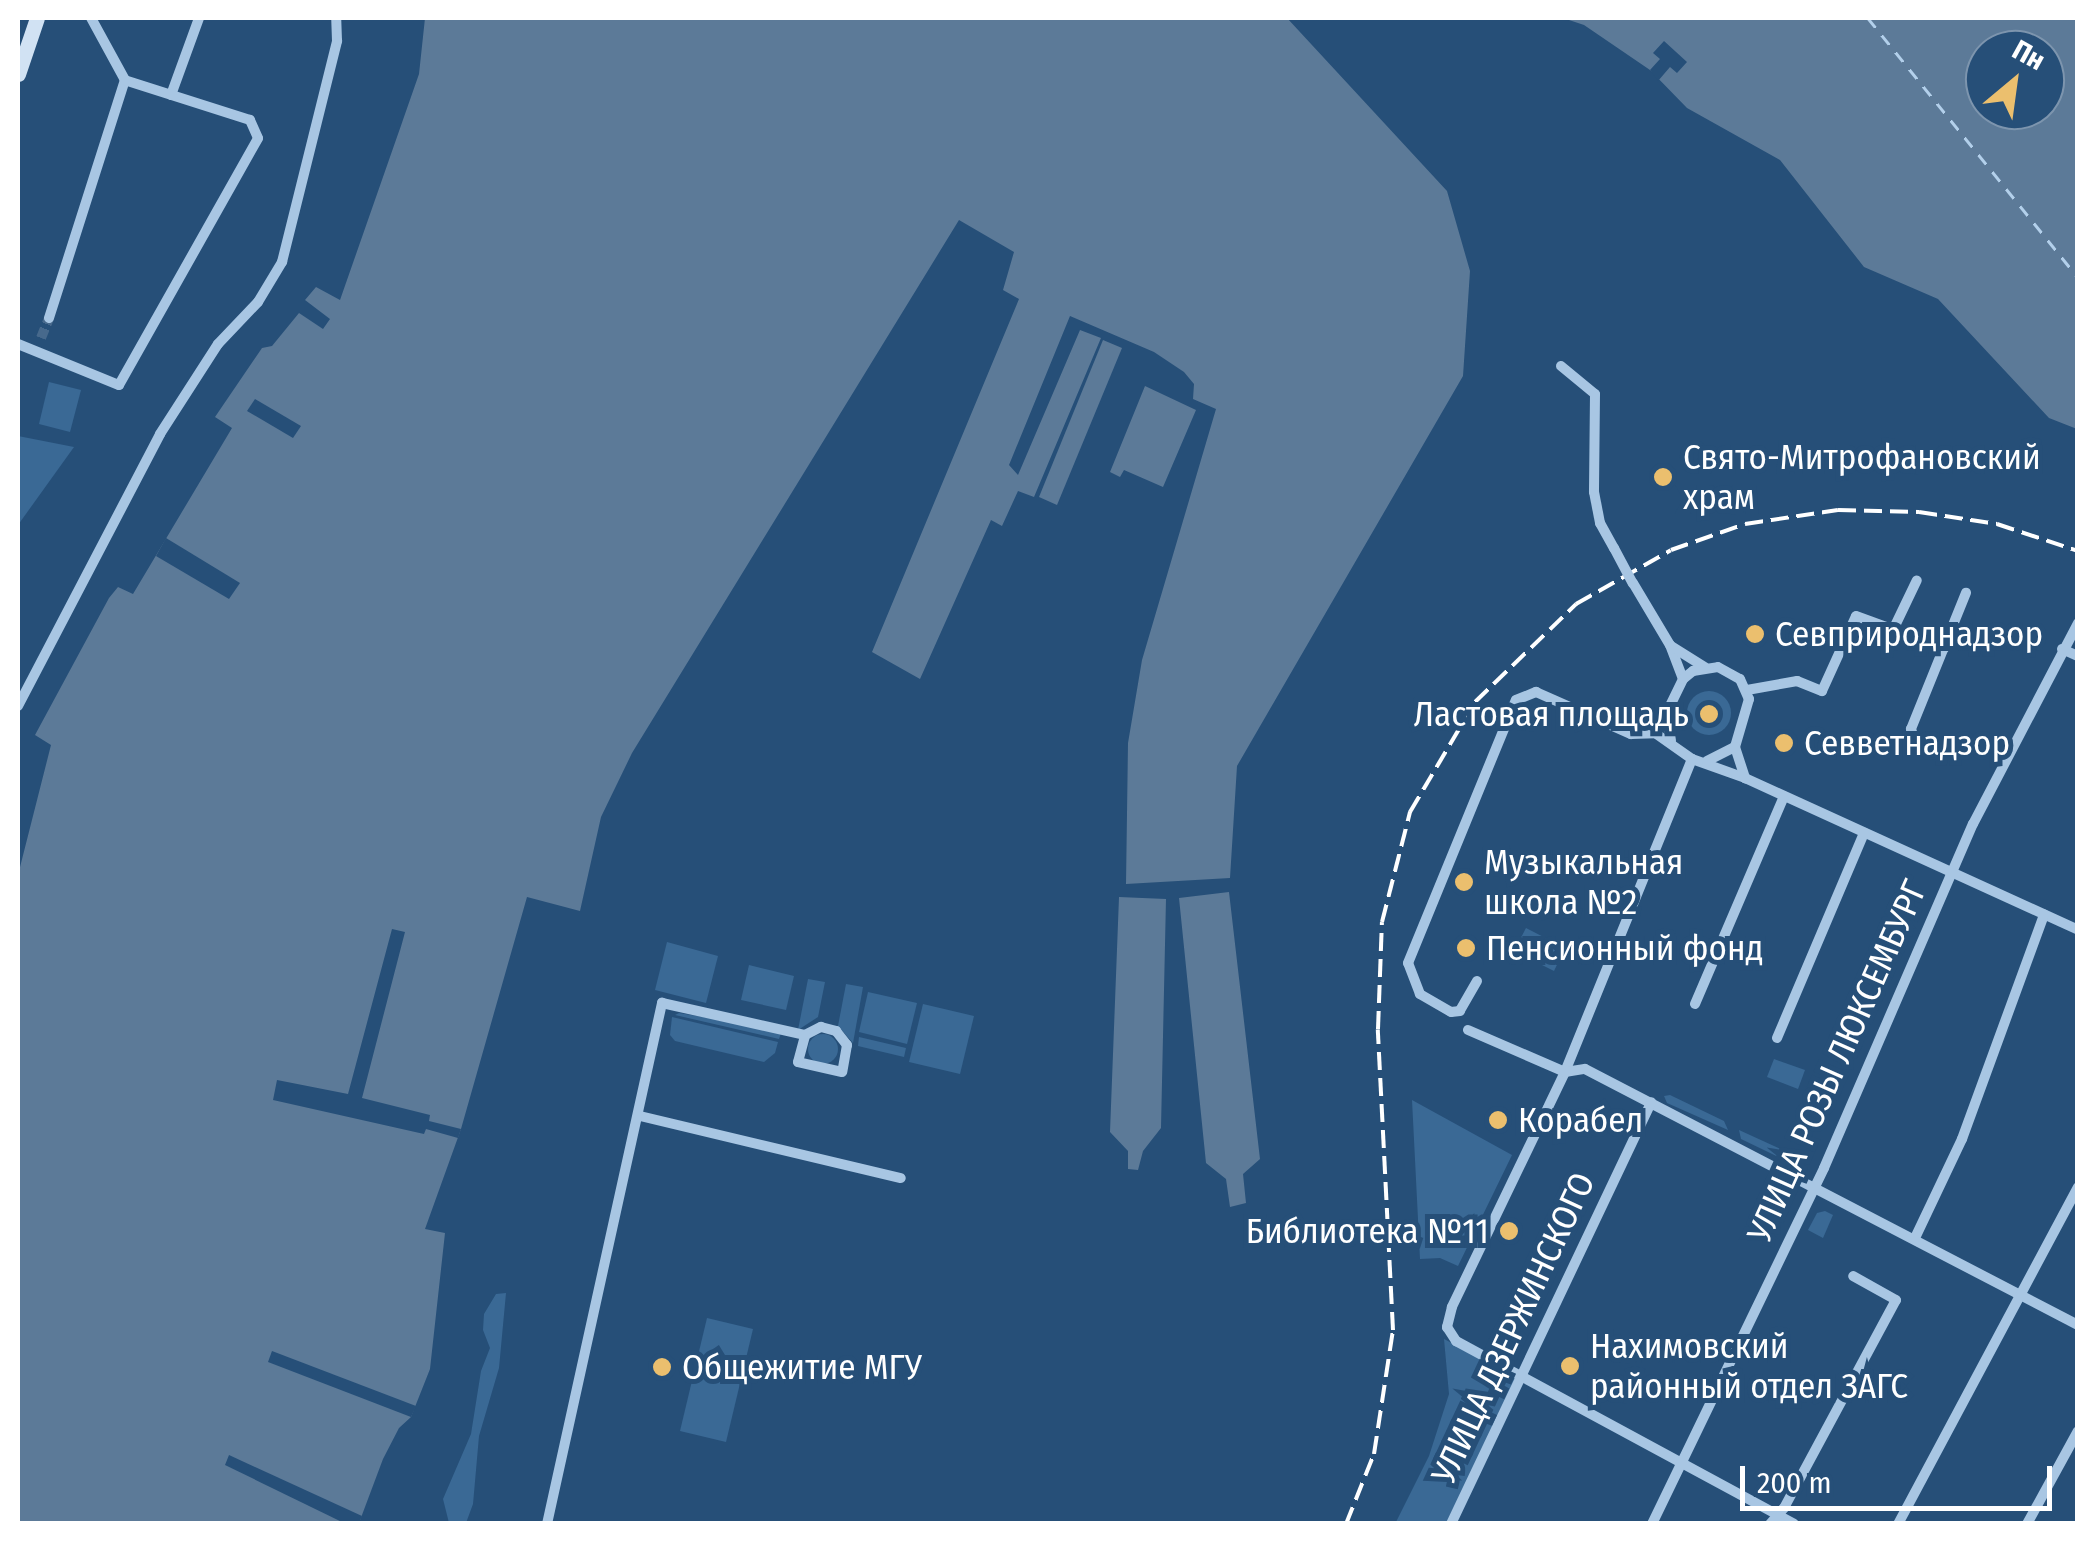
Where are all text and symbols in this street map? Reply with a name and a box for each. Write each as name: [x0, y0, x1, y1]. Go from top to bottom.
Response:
north arrow: [1965, 30, 2065, 130]
text: Пн: [2007, 33, 2051, 77]
place label: Свято-Митрофановский храм: [1683, 436, 2041, 518]
marker: Свято-Митрофановский храм: [1652, 466, 1674, 488]
place label: Севприроднадзор: [1775, 613, 2043, 655]
marker: Севприроднадзор: [1744, 623, 1766, 645]
place label: Ластовая площадь: [1413, 693, 1689, 735]
marker: Ластовая площадь: [1698, 703, 1720, 725]
place label: Севветнадзор: [1804, 722, 2010, 764]
marker: Севветнадзор: [1773, 732, 1795, 754]
place label: Музыкальная школа №2: [1484, 841, 1683, 923]
marker: Музыкальная школа №2: [1453, 871, 1475, 893]
street label: УЛИЦА РОЗЫ ЛЮКСЕМБУРГ: [1738, 873, 1936, 1249]
place label: Пенсионный фонд: [1486, 927, 1763, 969]
marker: Пенсионный фонд: [1455, 937, 1477, 959]
place label: Корабел: [1518, 1099, 1643, 1141]
marker: Корабел: [1487, 1109, 1509, 1131]
street label: УЛИЦА ДЗЕРЖИНСКОГО: [1423, 1166, 1603, 1490]
place label: Библиотека №11: [1246, 1210, 1489, 1252]
marker: Библиотека №11: [1498, 1220, 1520, 1242]
place label: Нахимовский районный отдел ЗАГС: [1590, 1325, 1908, 1407]
place label: Общежитие МГУ: [682, 1346, 922, 1388]
marker: Нахимовский районный отдел ЗАГС: [1559, 1355, 1581, 1377]
marker: Общежитие МГУ: [651, 1356, 673, 1378]
scale bar: [1745, 1446, 2058, 1508]
text: 200 m: [1757, 1465, 1832, 1501]

